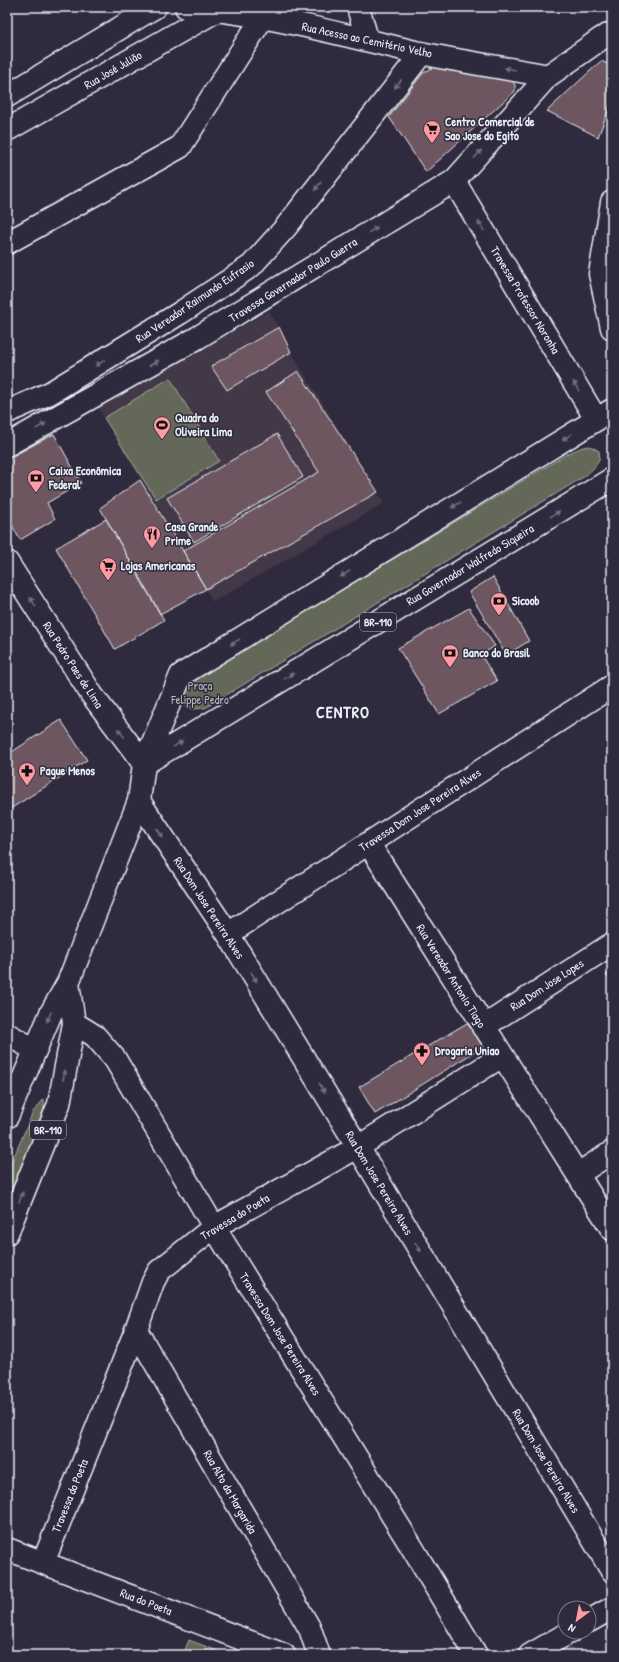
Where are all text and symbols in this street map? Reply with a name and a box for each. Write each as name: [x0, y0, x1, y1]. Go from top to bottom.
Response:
street label: Rua Acesso ao Cemitério Velho: [300, 17, 434, 62]
street label: Rua José Julião: [81, 46, 145, 93]
one-way arrow: [504, 66, 516, 72]
one-way arrow: [394, 78, 402, 89]
place label: Centro Comercial de Sao Jose do Egito: [445, 113, 535, 145]
supermarket icon: Centro Comercial de Sao Jose do Egito: [422, 119, 442, 144]
one-way arrow: [473, 149, 482, 160]
one-way arrow: [314, 181, 323, 192]
one-way arrow: [477, 220, 484, 232]
one-way arrow: [368, 226, 378, 234]
street label: Travessa Governador Paulo Guerra: [225, 233, 360, 326]
street label: Travessa Professor Noronha: [487, 243, 564, 357]
street label: Rua Vereador Raimundo Eufrasio: [132, 254, 257, 347]
one-way arrow: [94, 359, 106, 366]
one-way arrow: [148, 359, 160, 366]
one-way arrow: [572, 380, 579, 392]
place label: Quadra do Oliveira Lima: [175, 409, 232, 440]
sports icon: Quadra do Oliveira Lima: [152, 415, 172, 440]
one-way arrow: [35, 423, 47, 430]
one-way arrow: [561, 434, 573, 441]
place label: Caixa Econômica Federal: [48, 462, 121, 493]
bank icon: Caixa Econômica Federal: [26, 468, 46, 493]
one-way arrow: [450, 502, 462, 509]
one-way arrow: [549, 510, 561, 517]
place label: Casa Grande Prime: [165, 518, 219, 549]
street label: Rua Governador Walfredo Siqueira: [403, 520, 537, 609]
restaurant icon: Casa Grande Prime: [142, 524, 162, 549]
supermarket icon: Lojas Americanas: [98, 556, 118, 581]
place label: Lojas Americanas: [121, 557, 196, 574]
one-way arrow: [339, 570, 351, 577]
bank icon: Sicoob: [489, 591, 509, 616]
place label: Sicoob: [512, 592, 540, 609]
one-way arrow: [29, 596, 36, 608]
road number: BR-110: [360, 613, 396, 631]
street label: Rua Pedro Paes de Lima: [39, 618, 108, 712]
one-way arrow: [229, 638, 241, 645]
bank icon: Banco do Brasil: [440, 643, 460, 668]
place label: Banco do Brasil: [463, 644, 530, 661]
one-way arrow: [284, 672, 294, 680]
park label: Praça Felippe Pedro: [170, 677, 229, 708]
district label: CENTRO: [316, 701, 370, 723]
one-way arrow: [117, 728, 125, 738]
one-way arrow: [172, 740, 184, 747]
pharmacy icon: Pague Menos: [17, 761, 37, 786]
place label: Pague Menos: [40, 762, 95, 780]
street label: Travessa Dom Jose Pereira Alves: [356, 764, 484, 855]
one-way arrow: [156, 828, 164, 838]
street label: Rua Dom Jose Pereira Alves: [170, 853, 249, 962]
street label: Rua Vereador Antonio Tiago: [413, 921, 490, 1031]
street label: Rua Dom Jose Lopes: [507, 954, 587, 1015]
one-way arrow: [250, 972, 258, 982]
one-way arrow: [46, 1012, 52, 1024]
pharmacy icon: Drogaria Uniao: [412, 1041, 432, 1066]
place label: Drogaria Uniao: [435, 1042, 499, 1060]
one-way arrow: [62, 1068, 68, 1081]
one-way arrow: [318, 1082, 325, 1094]
road number: BR-110: [30, 1121, 66, 1139]
street label: Rua Dom Jose Pereira Alves: [342, 1128, 417, 1238]
street label: Travessa do Poeta: [197, 1189, 273, 1244]
one-way arrow: [19, 1190, 25, 1202]
one-way arrow: [414, 1242, 422, 1252]
street label: Travessa Dom Jose Pereira Alves: [236, 1269, 325, 1399]
street label: Rua Dom Jose Pereira Alves: [509, 1406, 584, 1516]
street label: Rua Alto da Margarida: [200, 1447, 261, 1537]
street label: Travessa do Poeta: [47, 1456, 92, 1535]
street label: Rua do Poeta: [118, 1584, 175, 1619]
north arrow: [557, 1600, 597, 1640]
text: N: [565, 1621, 578, 1636]

